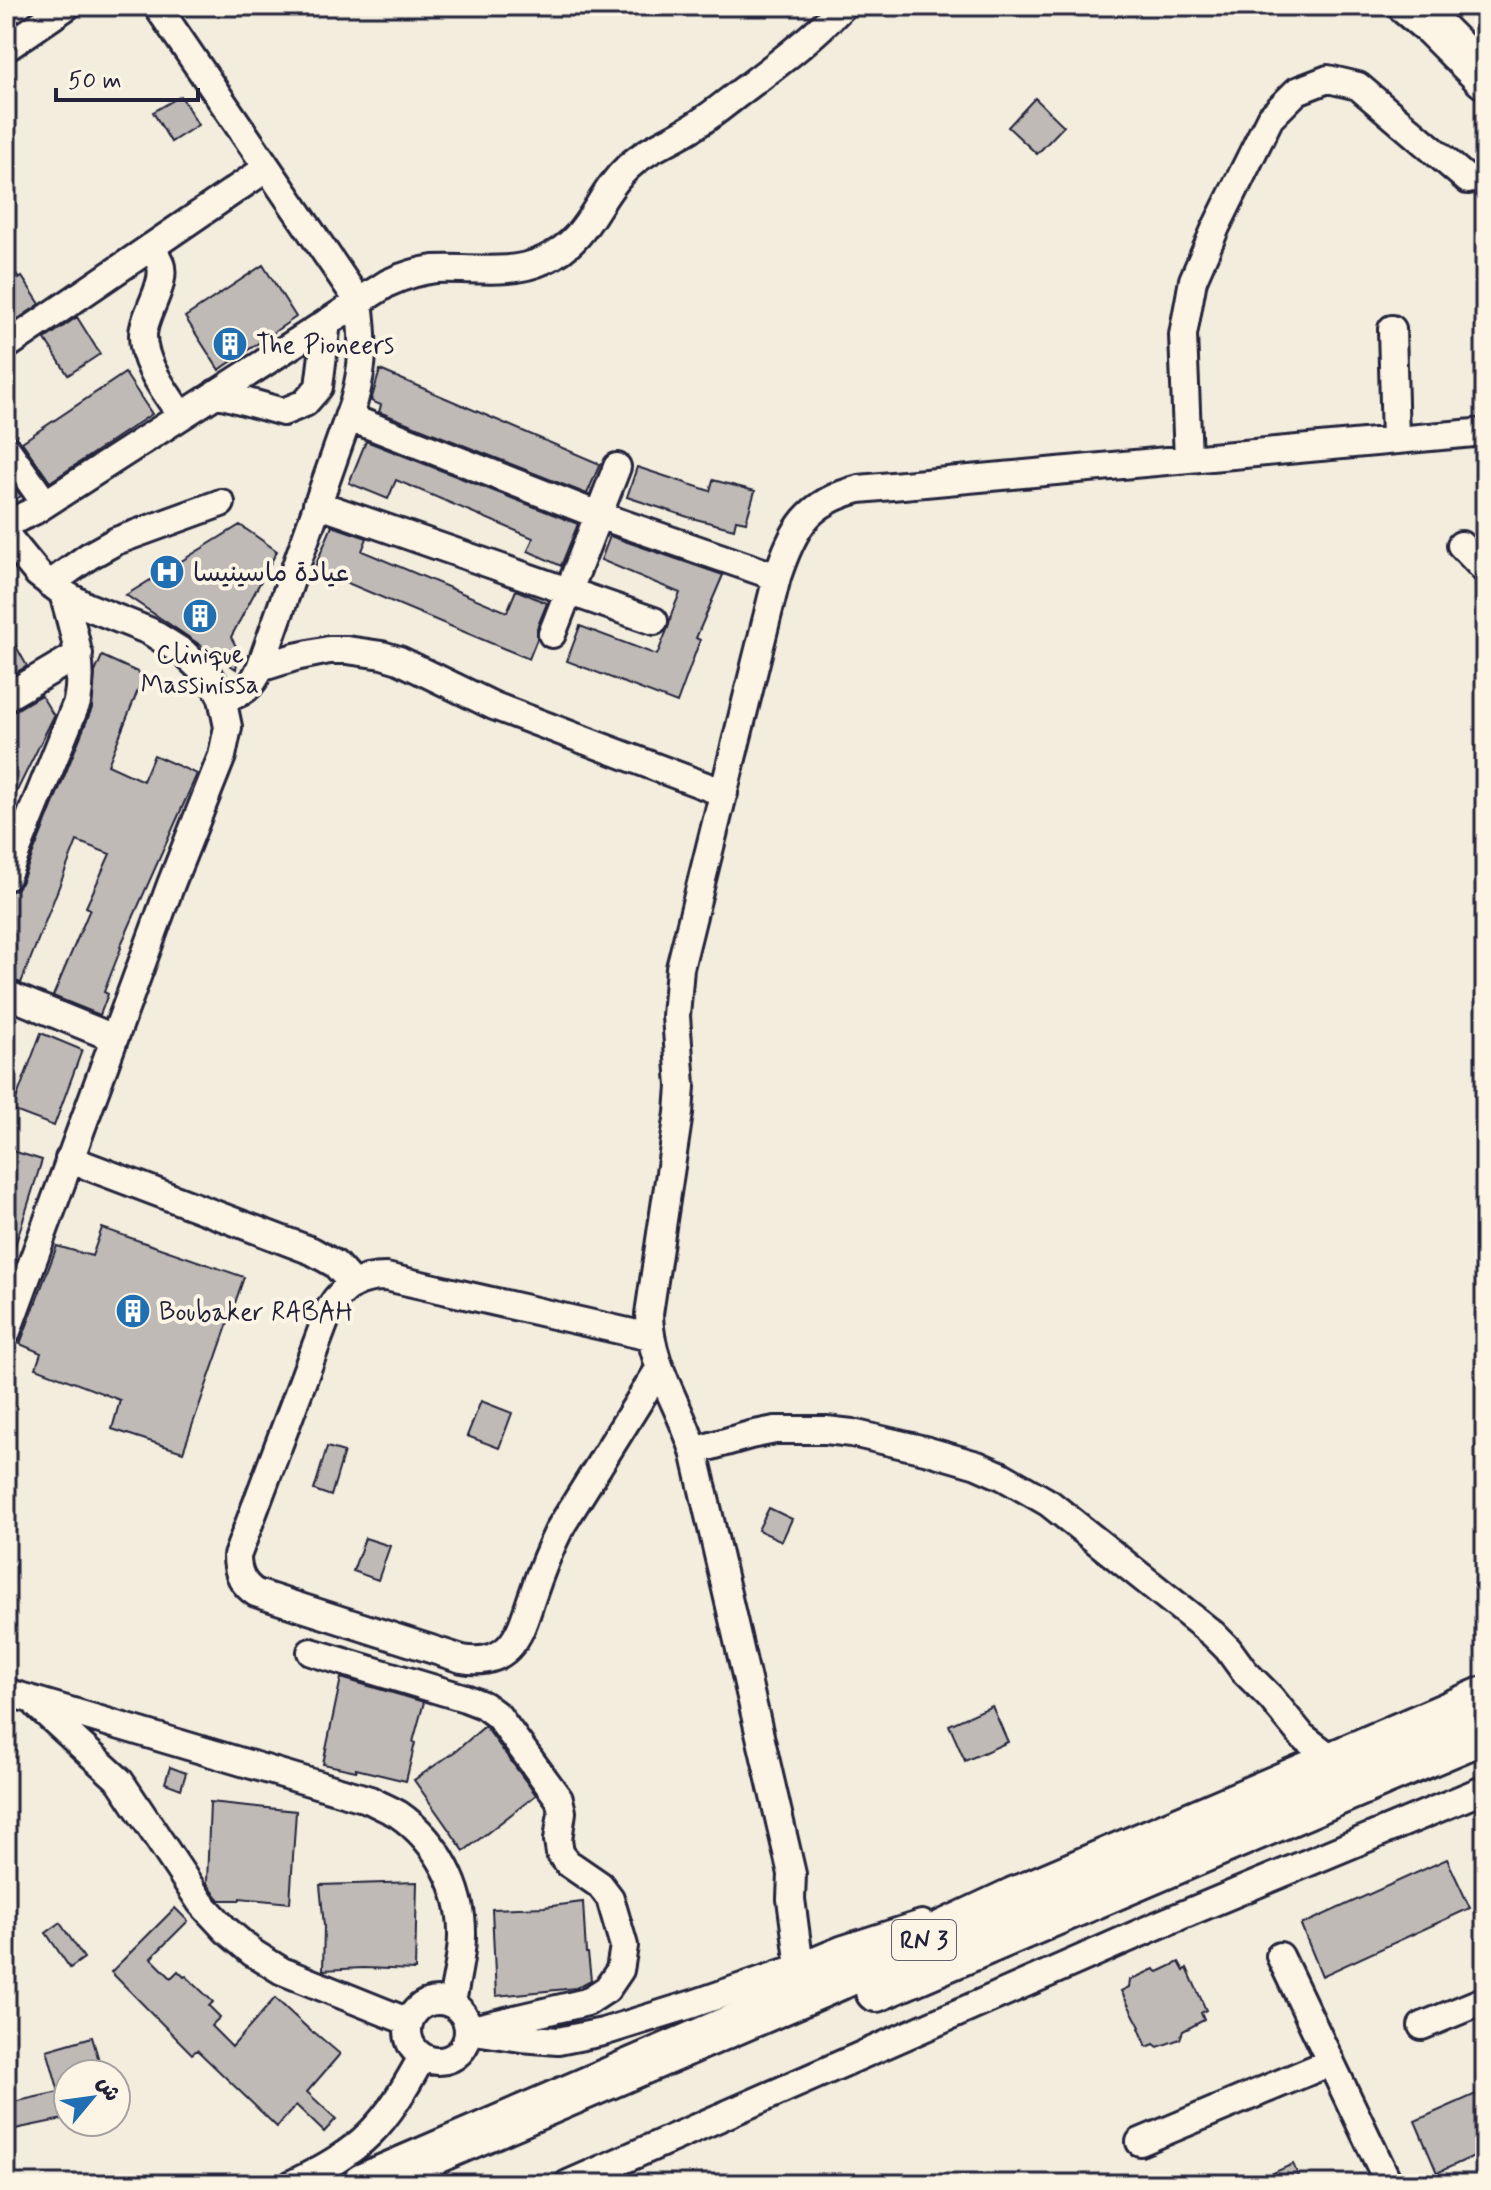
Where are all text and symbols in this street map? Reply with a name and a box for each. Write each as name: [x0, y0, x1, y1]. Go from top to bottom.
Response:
scale bar: [56, 52, 198, 102]
text: 50 m: [68, 66, 122, 97]
building icon: The Pioneers: [211, 325, 249, 363]
place label: The Pioneers: [256, 329, 394, 363]
hospital icon: عيادة ماسينيسا: [148, 553, 186, 591]
place label: عيادة ماسينيسا: [193, 557, 349, 591]
building icon: Clinique Massinissa: [181, 597, 219, 635]
place label: Clinique Massinissa: [141, 639, 259, 703]
building icon: Boubaker RABAH: [114, 1292, 152, 1330]
place label: Boubaker RABAH: [159, 1296, 353, 1330]
road number: RN 3: [892, 1920, 956, 1960]
north arrow: [52, 2058, 132, 2138]
text: ش: [90, 2072, 126, 2107]

